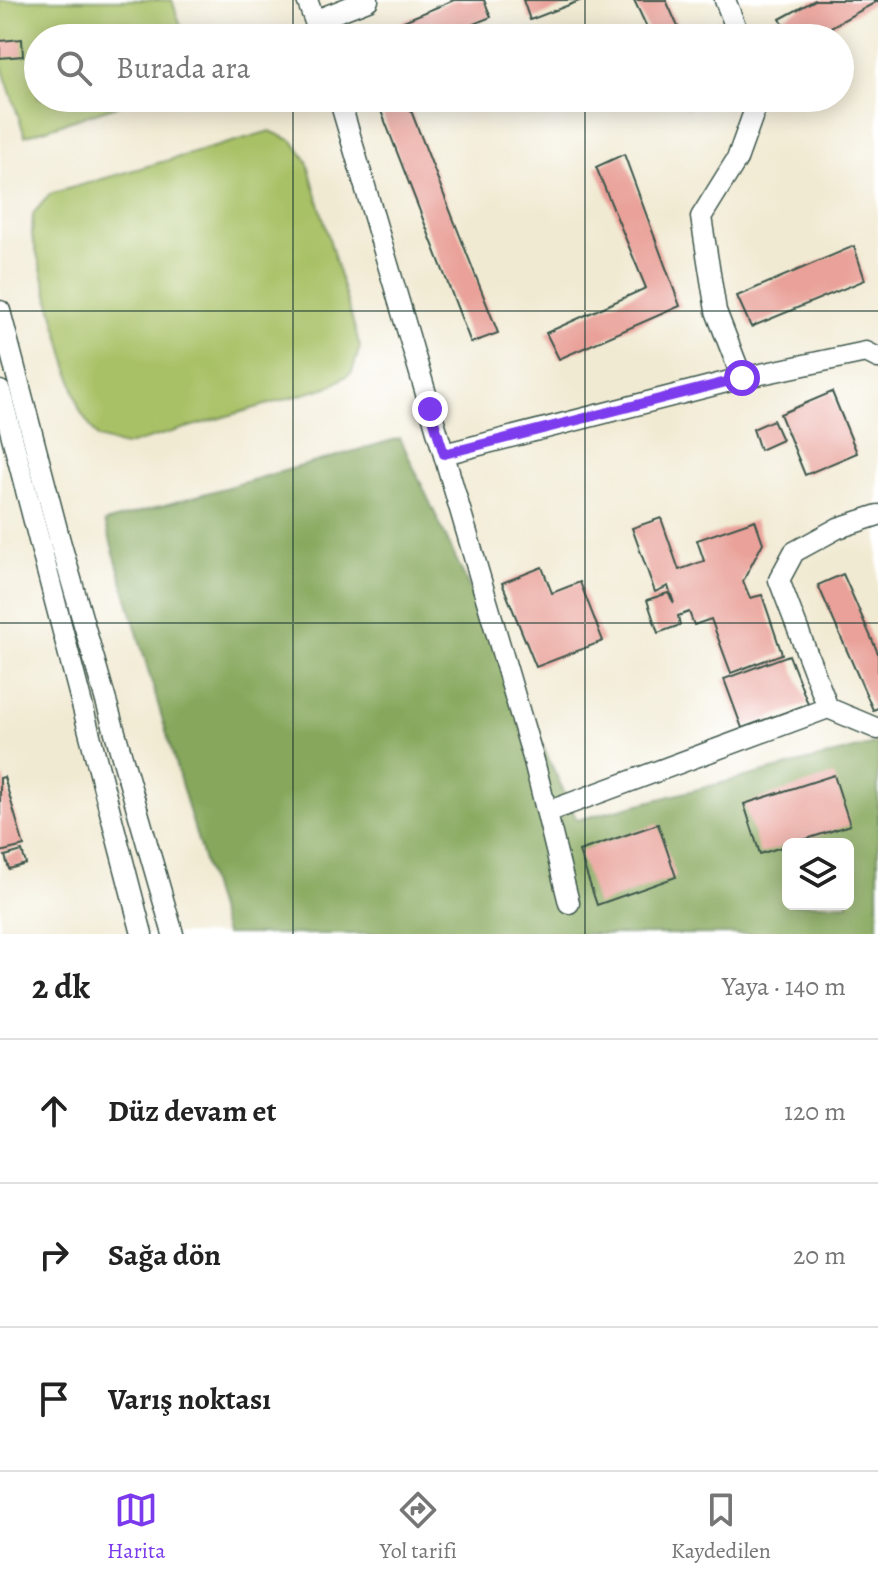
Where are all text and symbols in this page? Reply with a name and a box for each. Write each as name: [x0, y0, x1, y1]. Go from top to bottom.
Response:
search box: [24, 24, 854, 112]
icon: search: [52, 46, 96, 90]
text: Burada ara: [116, 48, 251, 88]
route start: [724, 360, 760, 396]
route end: [412, 391, 448, 427]
map controls: [782, 838, 854, 910]
button: layers: [782, 838, 854, 910]
text: 2 dk: [32, 963, 90, 1010]
text: Yaya · 140 m: [722, 969, 846, 1004]
icon: ahead: [32, 1089, 76, 1133]
text: Düz devam et: [108, 1091, 276, 1131]
text: 120 m: [784, 1094, 846, 1129]
icon: right: [32, 1233, 76, 1277]
text: Sağa dön: [108, 1235, 221, 1275]
text: 20 m: [793, 1238, 846, 1273]
icon: arrive: [32, 1377, 76, 1421]
text: Varış noktası: [108, 1379, 271, 1419]
tab: Harita: [107, 1488, 166, 1566]
tab: Yol tarifi: [380, 1488, 457, 1566]
tab: Kaydedilen: [671, 1488, 771, 1566]

